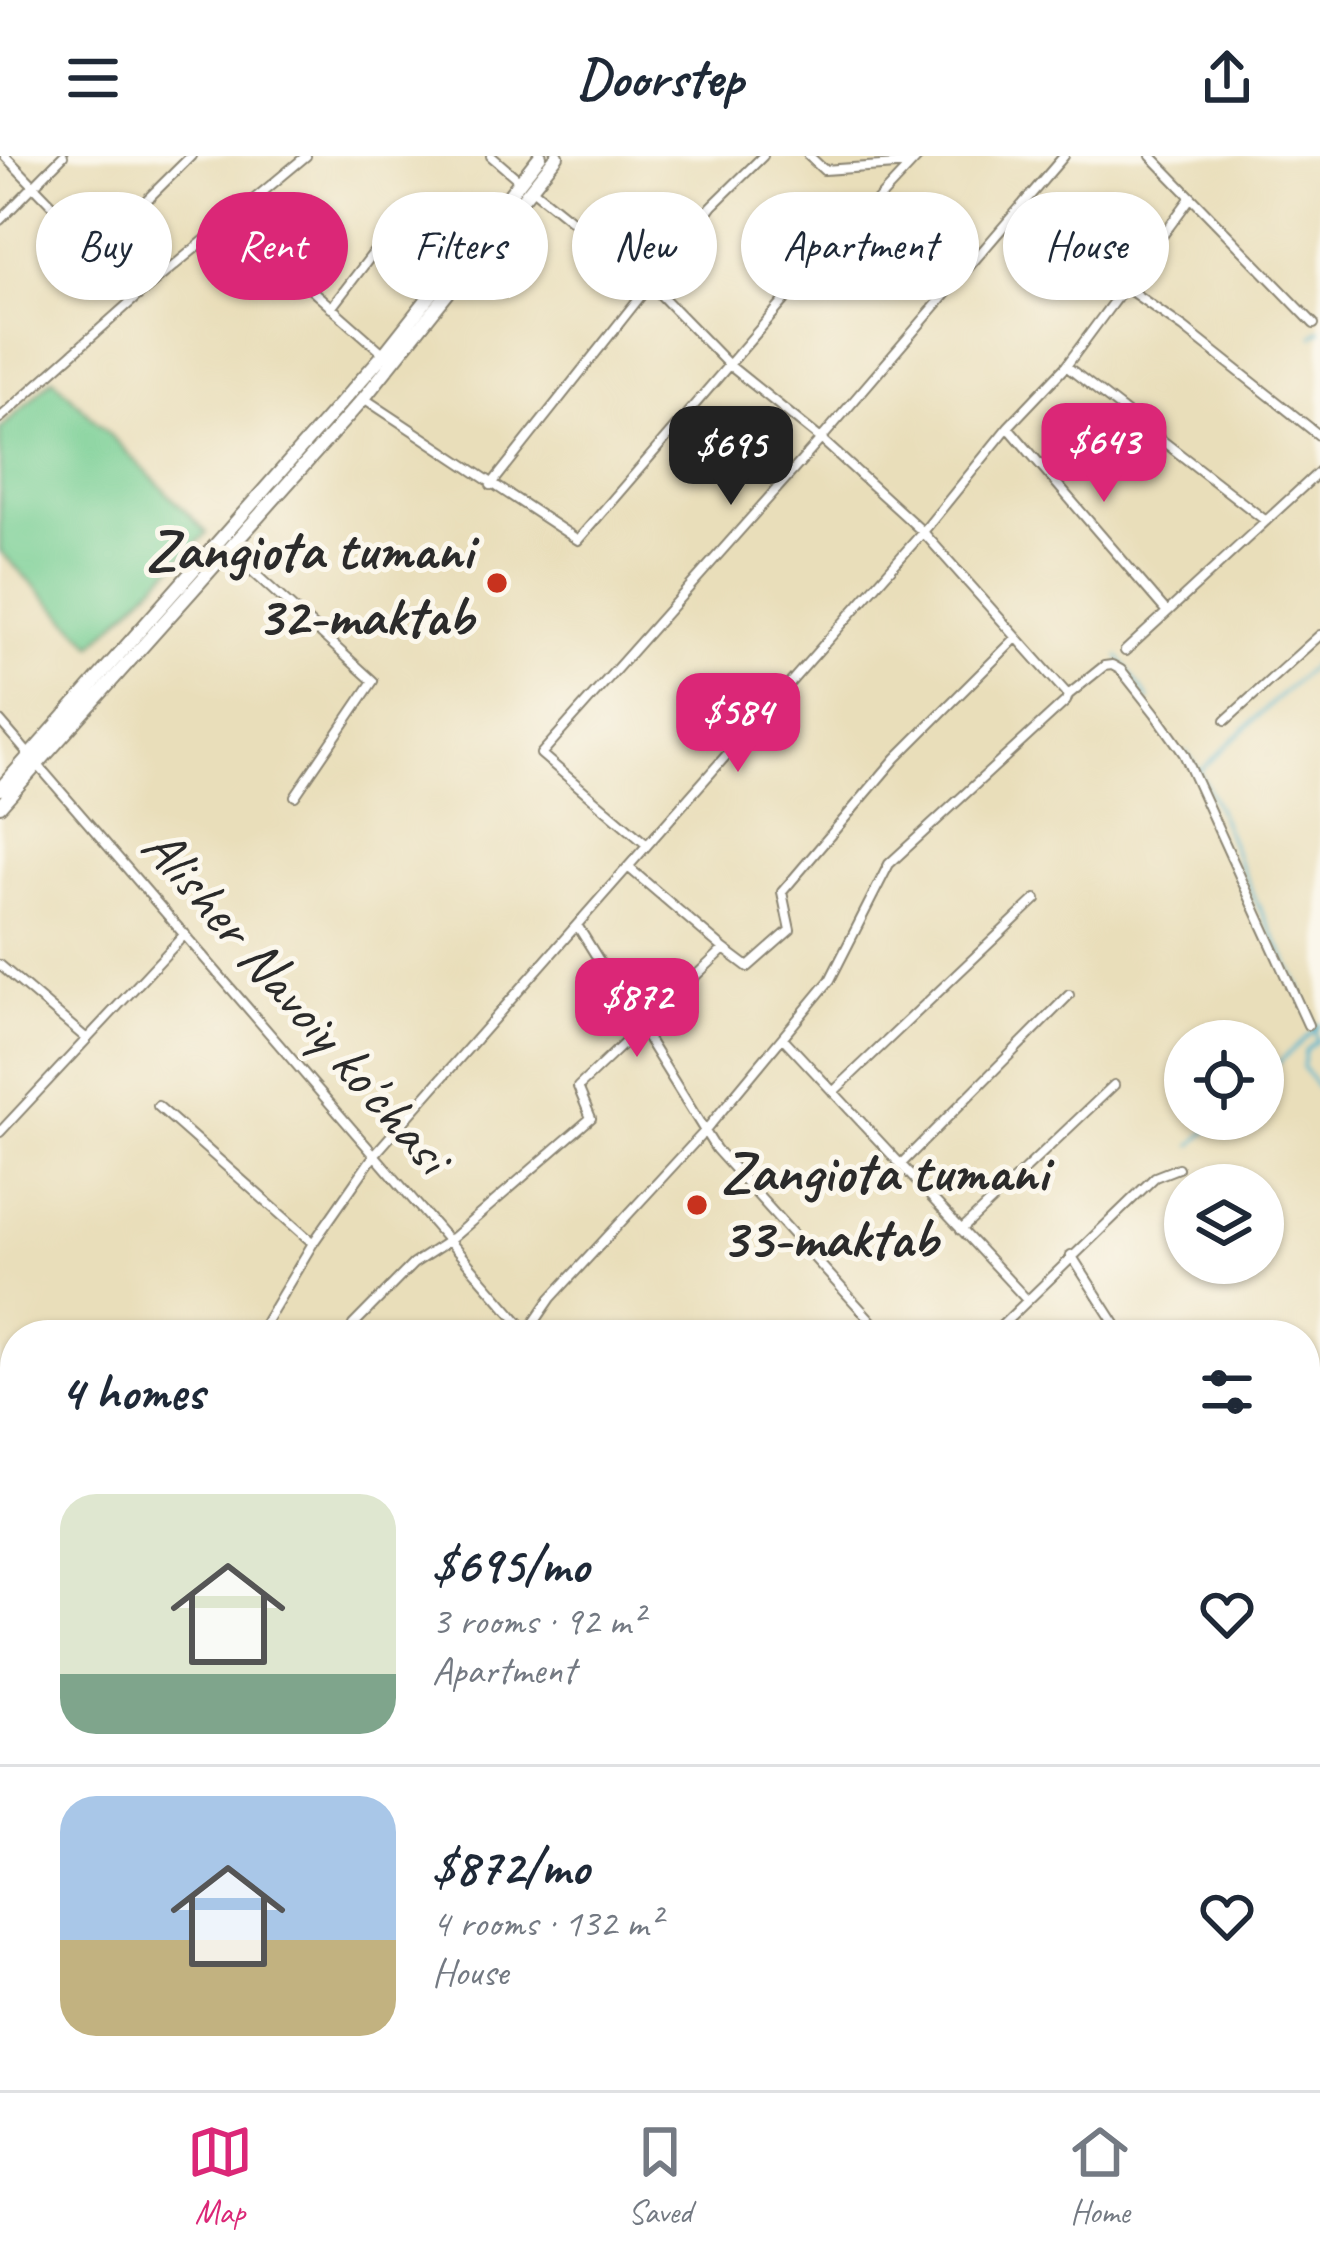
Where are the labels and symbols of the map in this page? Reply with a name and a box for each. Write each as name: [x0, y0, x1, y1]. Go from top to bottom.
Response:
pin: $643: [1033, 403, 1175, 505]
pin: $695: [660, 406, 802, 508]
place label: Zangiota tumani 32-maktab: [146, 514, 480, 652]
marker: Zangiota tumani 32-maktab: [484, 570, 510, 596]
pin: $584: [667, 673, 809, 775]
street label: Alisher Navoiy ko'chasi: [127, 812, 471, 1193]
pin: $872: [566, 958, 708, 1060]
place label: Zangiota tumani 33-maktab: [721, 1136, 1055, 1274]
marker: Zangiota tumani 33-maktab: [684, 1192, 710, 1218]

